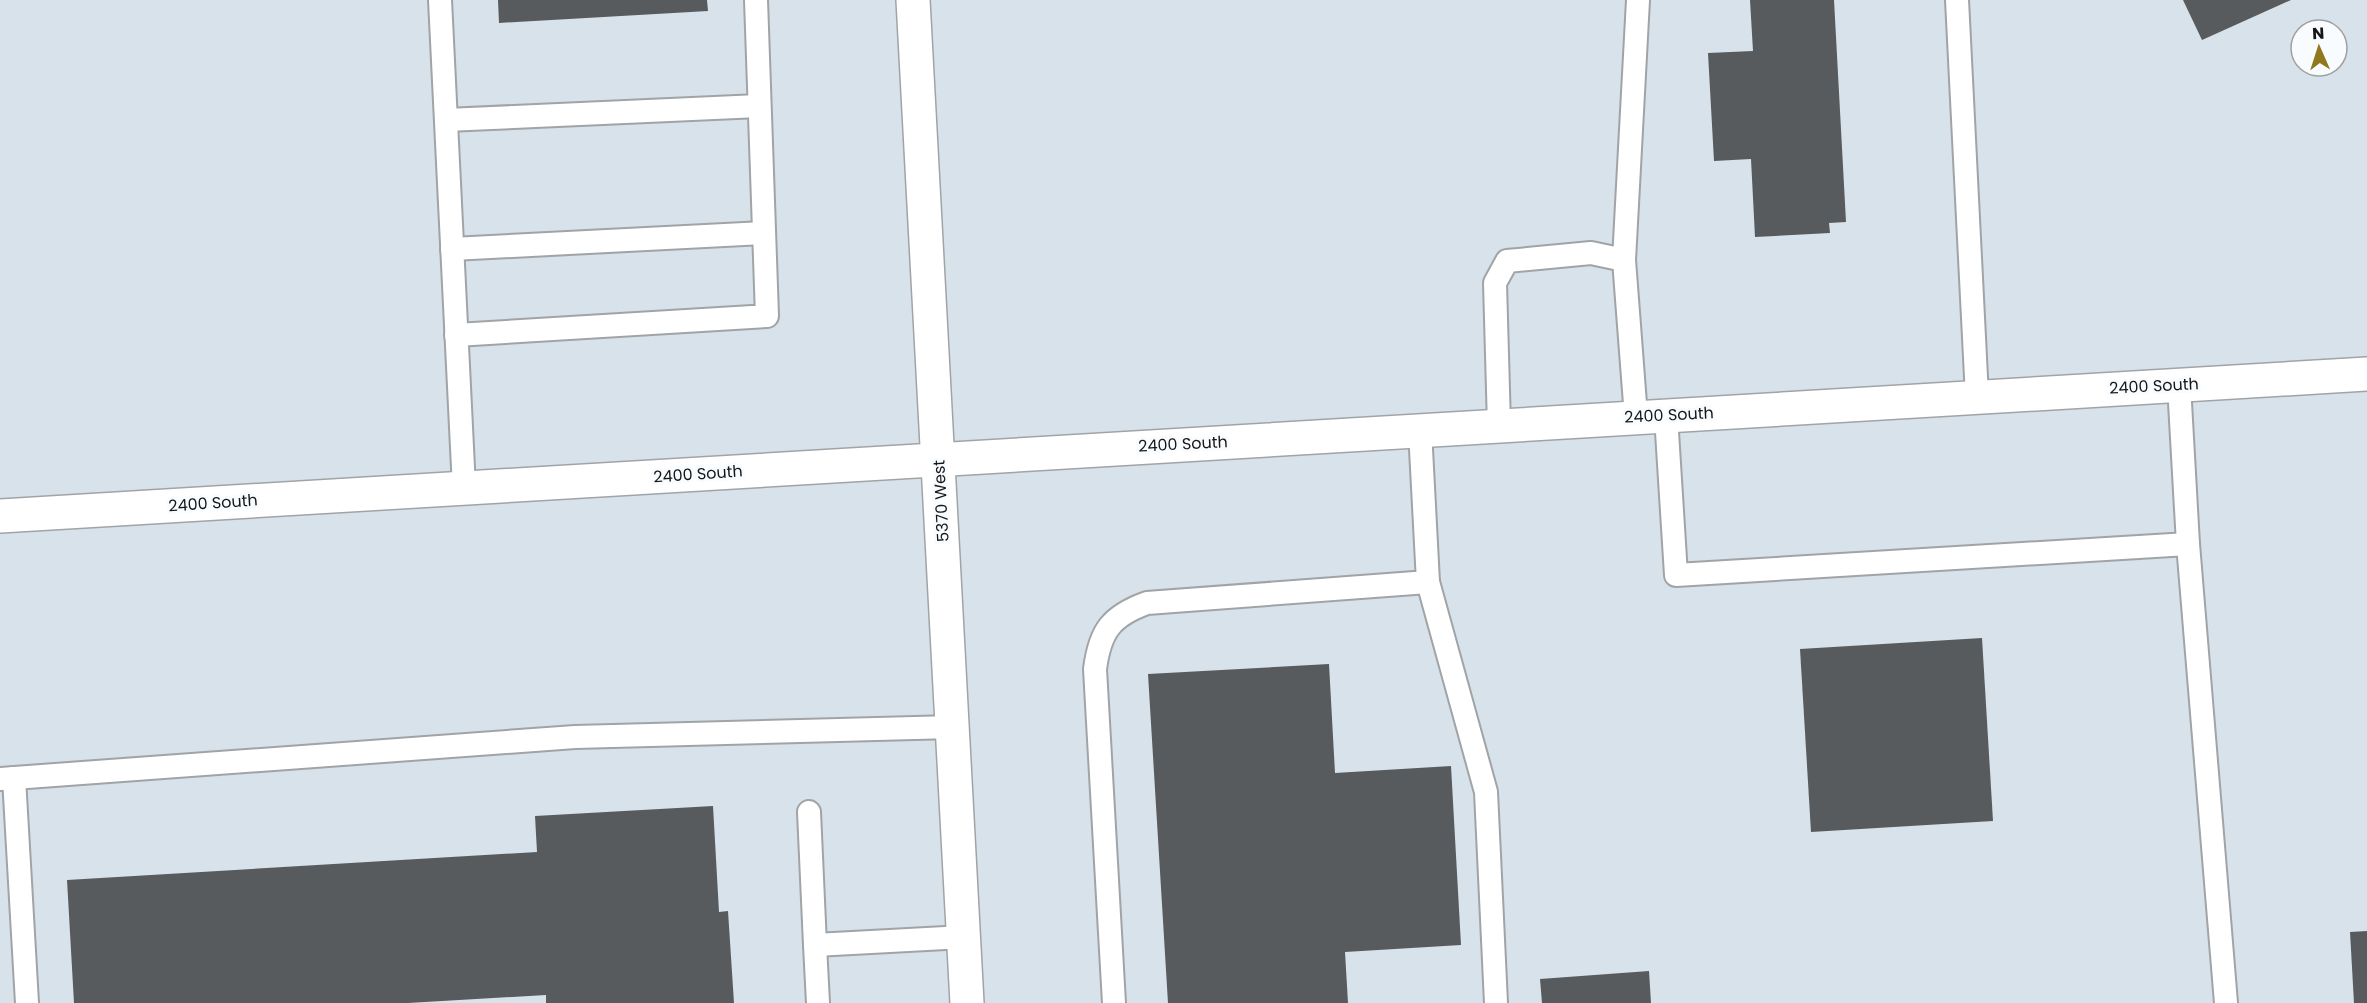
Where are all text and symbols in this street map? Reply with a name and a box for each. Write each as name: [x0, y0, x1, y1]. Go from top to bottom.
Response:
north arrow: [2289, 18, 2349, 78]
text: N: [2312, 22, 2325, 45]
street label: 2400 South: [2109, 372, 2199, 400]
street label: 2400 South: [1624, 401, 1714, 429]
street label: 2400 South: [1138, 430, 1228, 458]
street label: 2400 South: [653, 459, 743, 489]
street label: 5370 West: [927, 459, 955, 543]
street label: 2400 South: [168, 488, 258, 518]

